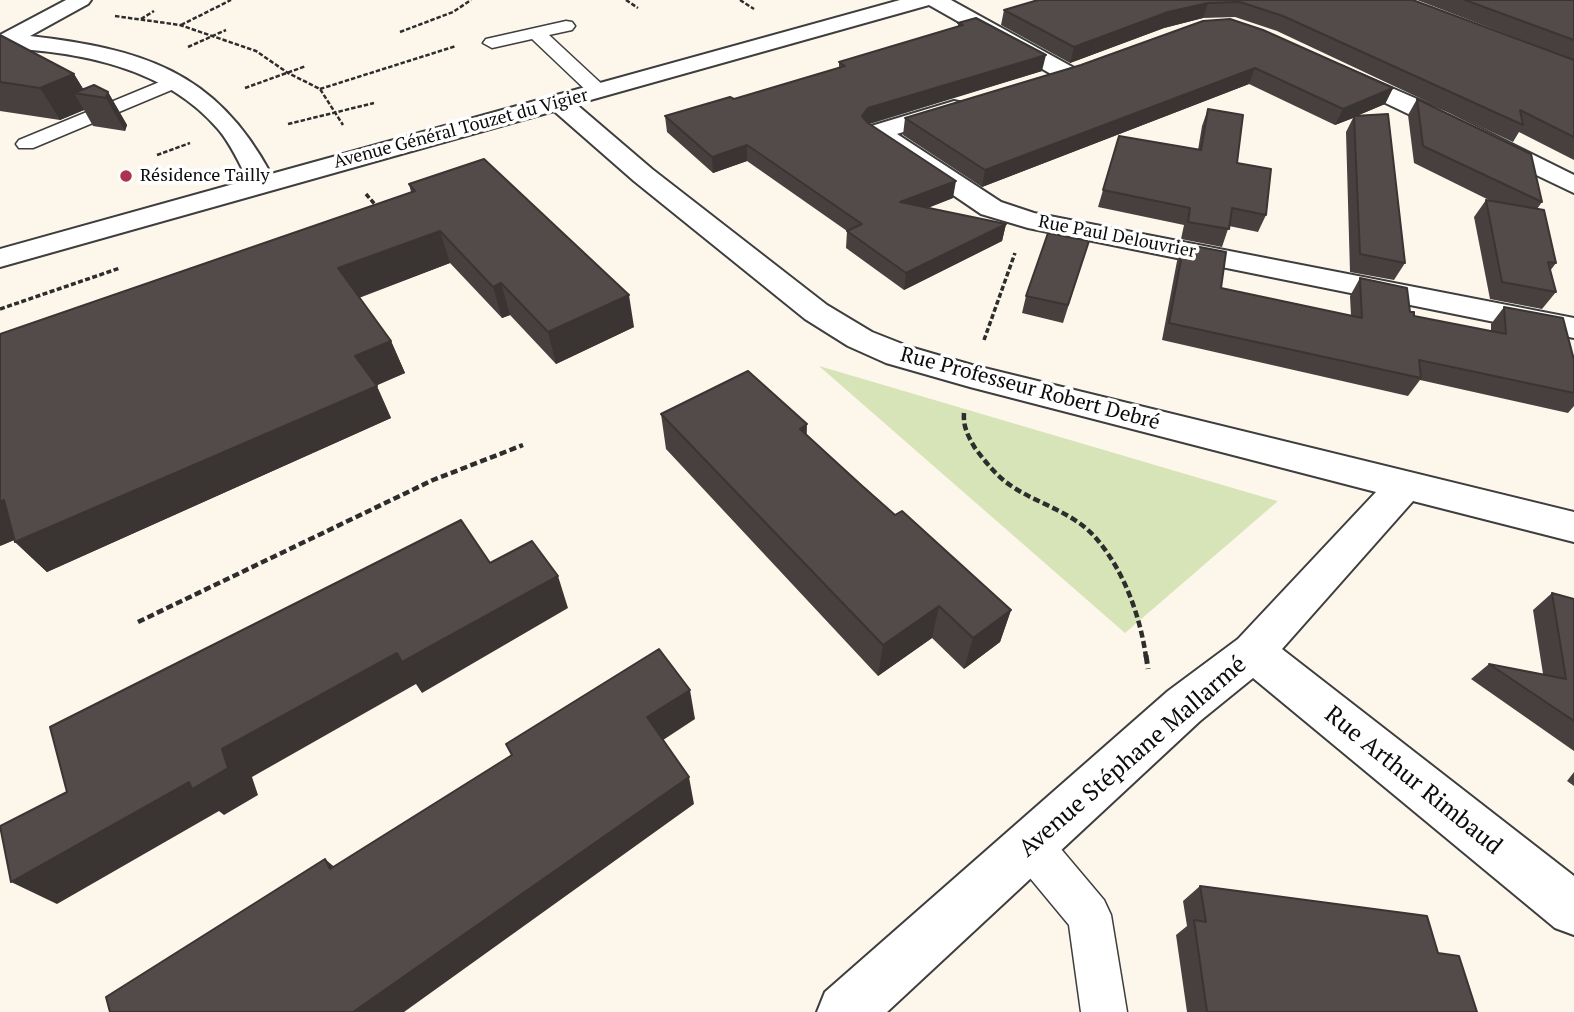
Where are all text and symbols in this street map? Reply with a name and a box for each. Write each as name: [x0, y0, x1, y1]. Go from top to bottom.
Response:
street label: Avenue Général Touzet du Vigier: [331, 85, 591, 173]
place label: Résidence Tailly: [140, 165, 270, 187]
marker: Résidence Tailly: [118, 168, 134, 184]
street label: Rue Paul Delouvrier: [1036, 211, 1198, 263]
street label: Rue Professeur Robert Debré: [897, 342, 1163, 436]
street label: Avenue Stéphane Mallarmé: [1013, 650, 1253, 864]
street label: Rue Arthur Rimbaud: [1318, 701, 1508, 861]

